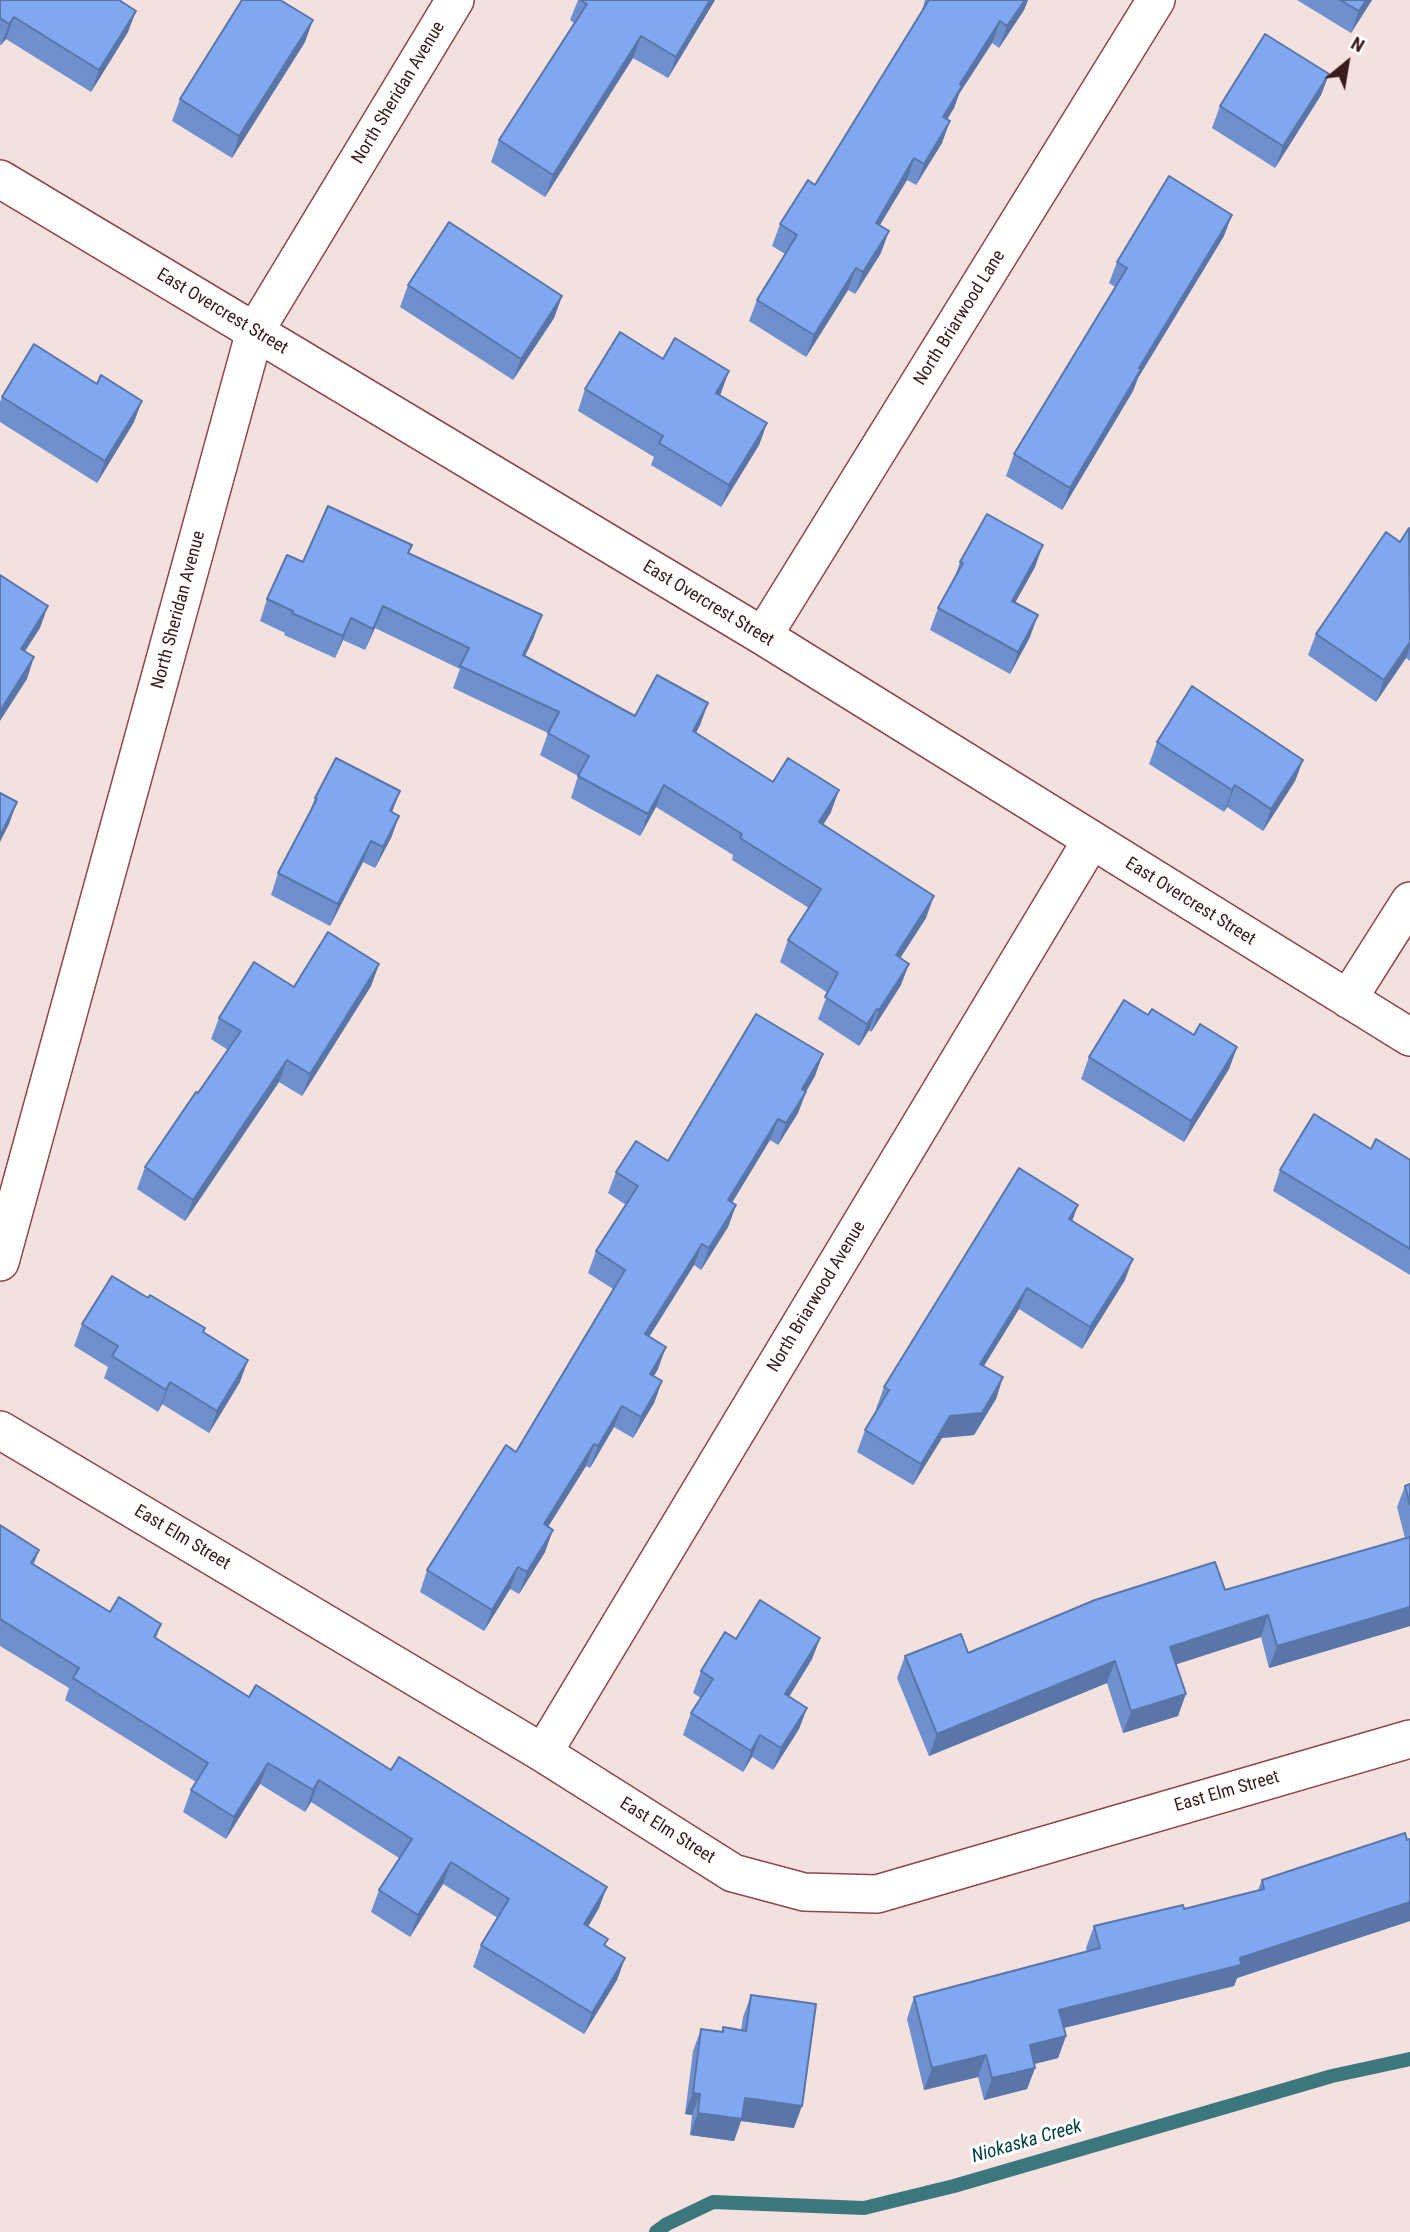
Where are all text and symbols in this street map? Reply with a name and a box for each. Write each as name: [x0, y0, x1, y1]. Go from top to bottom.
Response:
street label: North Sheridan Avenue: [348, 18, 450, 168]
north arrow: [1312, 28, 1382, 98]
text: N: [1347, 32, 1369, 57]
street label: North Briarwood Lane: [910, 246, 1010, 390]
street label: East Overcrest Street: [152, 264, 292, 360]
street label: North Sheridan Avenue: [148, 529, 210, 691]
street label: East Overcrest Street: [638, 556, 778, 652]
street label: East Overcrest Street: [1121, 853, 1259, 951]
street label: North Briarwood Avenue: [763, 1217, 871, 1377]
street label: East Elm Street: [130, 1501, 234, 1575]
street label: East Elm Street: [1172, 1767, 1282, 1817]
street label: East Elm Street: [615, 1793, 719, 1869]
water label: Niokaska Creek: [969, 2115, 1085, 2169]

